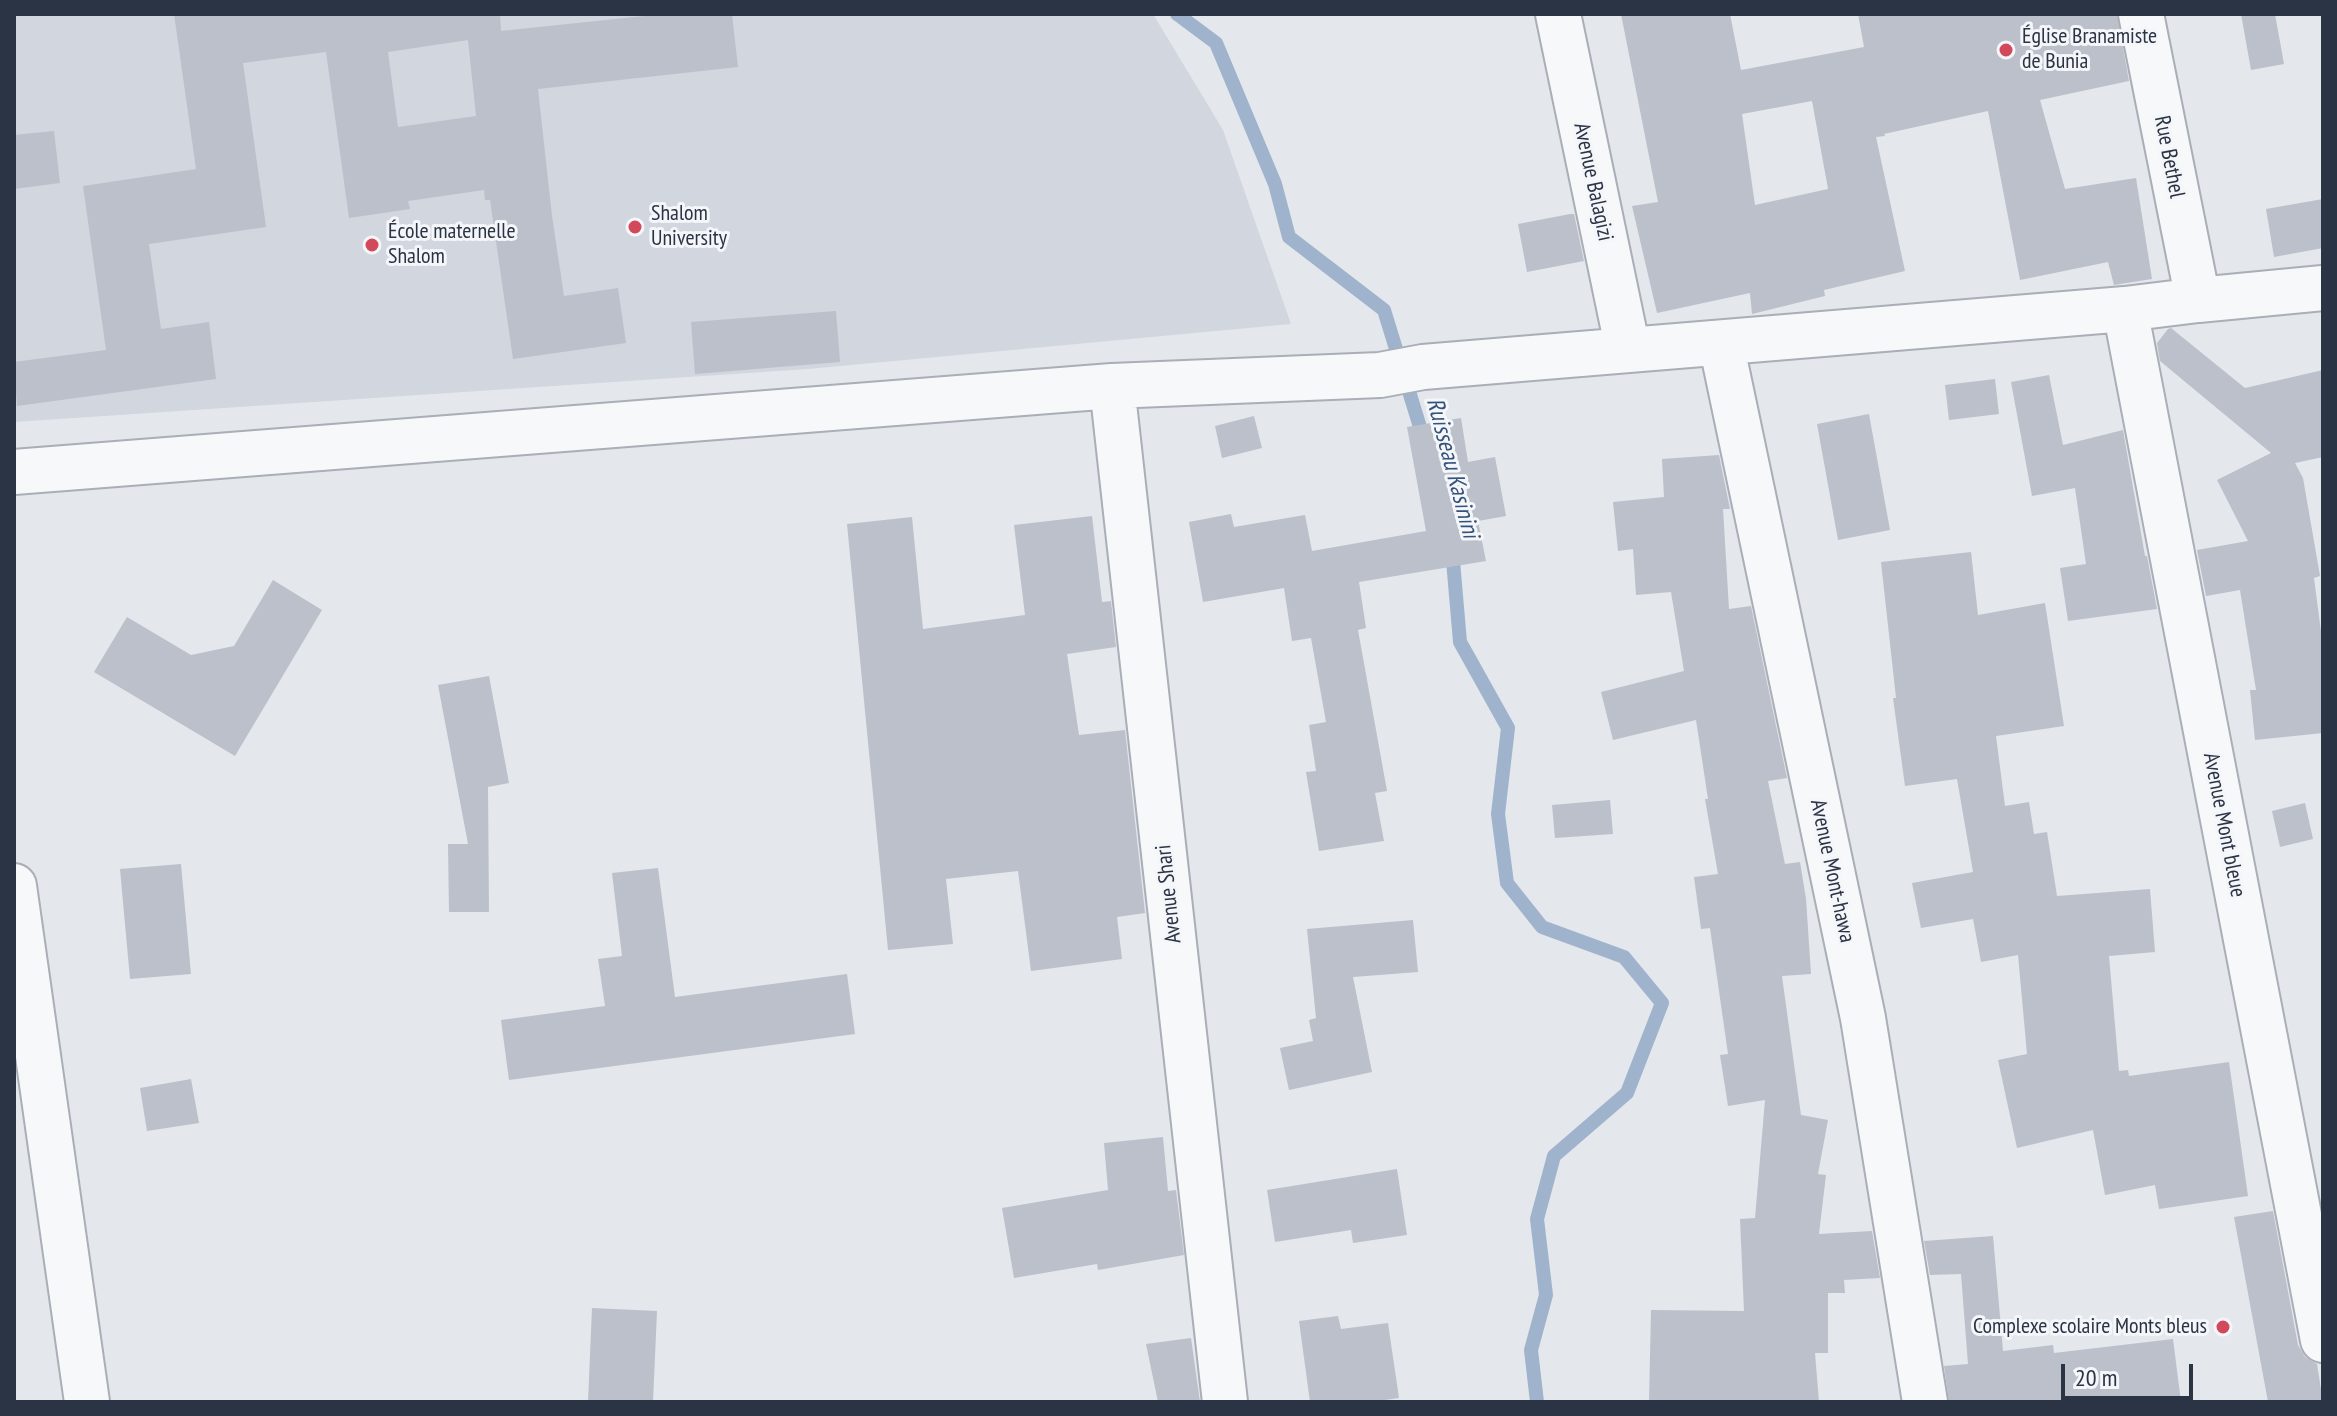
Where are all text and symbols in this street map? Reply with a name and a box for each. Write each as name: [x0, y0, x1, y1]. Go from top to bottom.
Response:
place label: Église Branamiste de Bunia: [2022, 24, 2157, 76]
marker: Église Branamiste de Bunia: [1997, 41, 2015, 59]
street label: Rue Bethel: [2148, 114, 2190, 200]
street label: Avenue Balagizi: [1568, 120, 1618, 244]
place label: Shalom University: [651, 201, 727, 252]
marker: Shalom University: [626, 218, 644, 236]
place label: École maternelle Shalom: [388, 219, 515, 270]
marker: École maternelle Shalom: [363, 236, 381, 254]
water label: Ruisseau Kasinini: [1419, 395, 1485, 541]
street label: Avenue Mont bleue: [2197, 751, 2251, 899]
street label: Avenue Mont-hawa: [1804, 797, 1860, 945]
street label: Avenue Shari: [1151, 843, 1187, 945]
place label: Complexe scolaire Monts bleus: [1973, 1314, 2207, 1340]
marker: Complexe scolaire Monts bleus: [2214, 1318, 2232, 1336]
scale bar: [2065, 1348, 2197, 1398]
text: 20 m: [2075, 1362, 2117, 1393]

